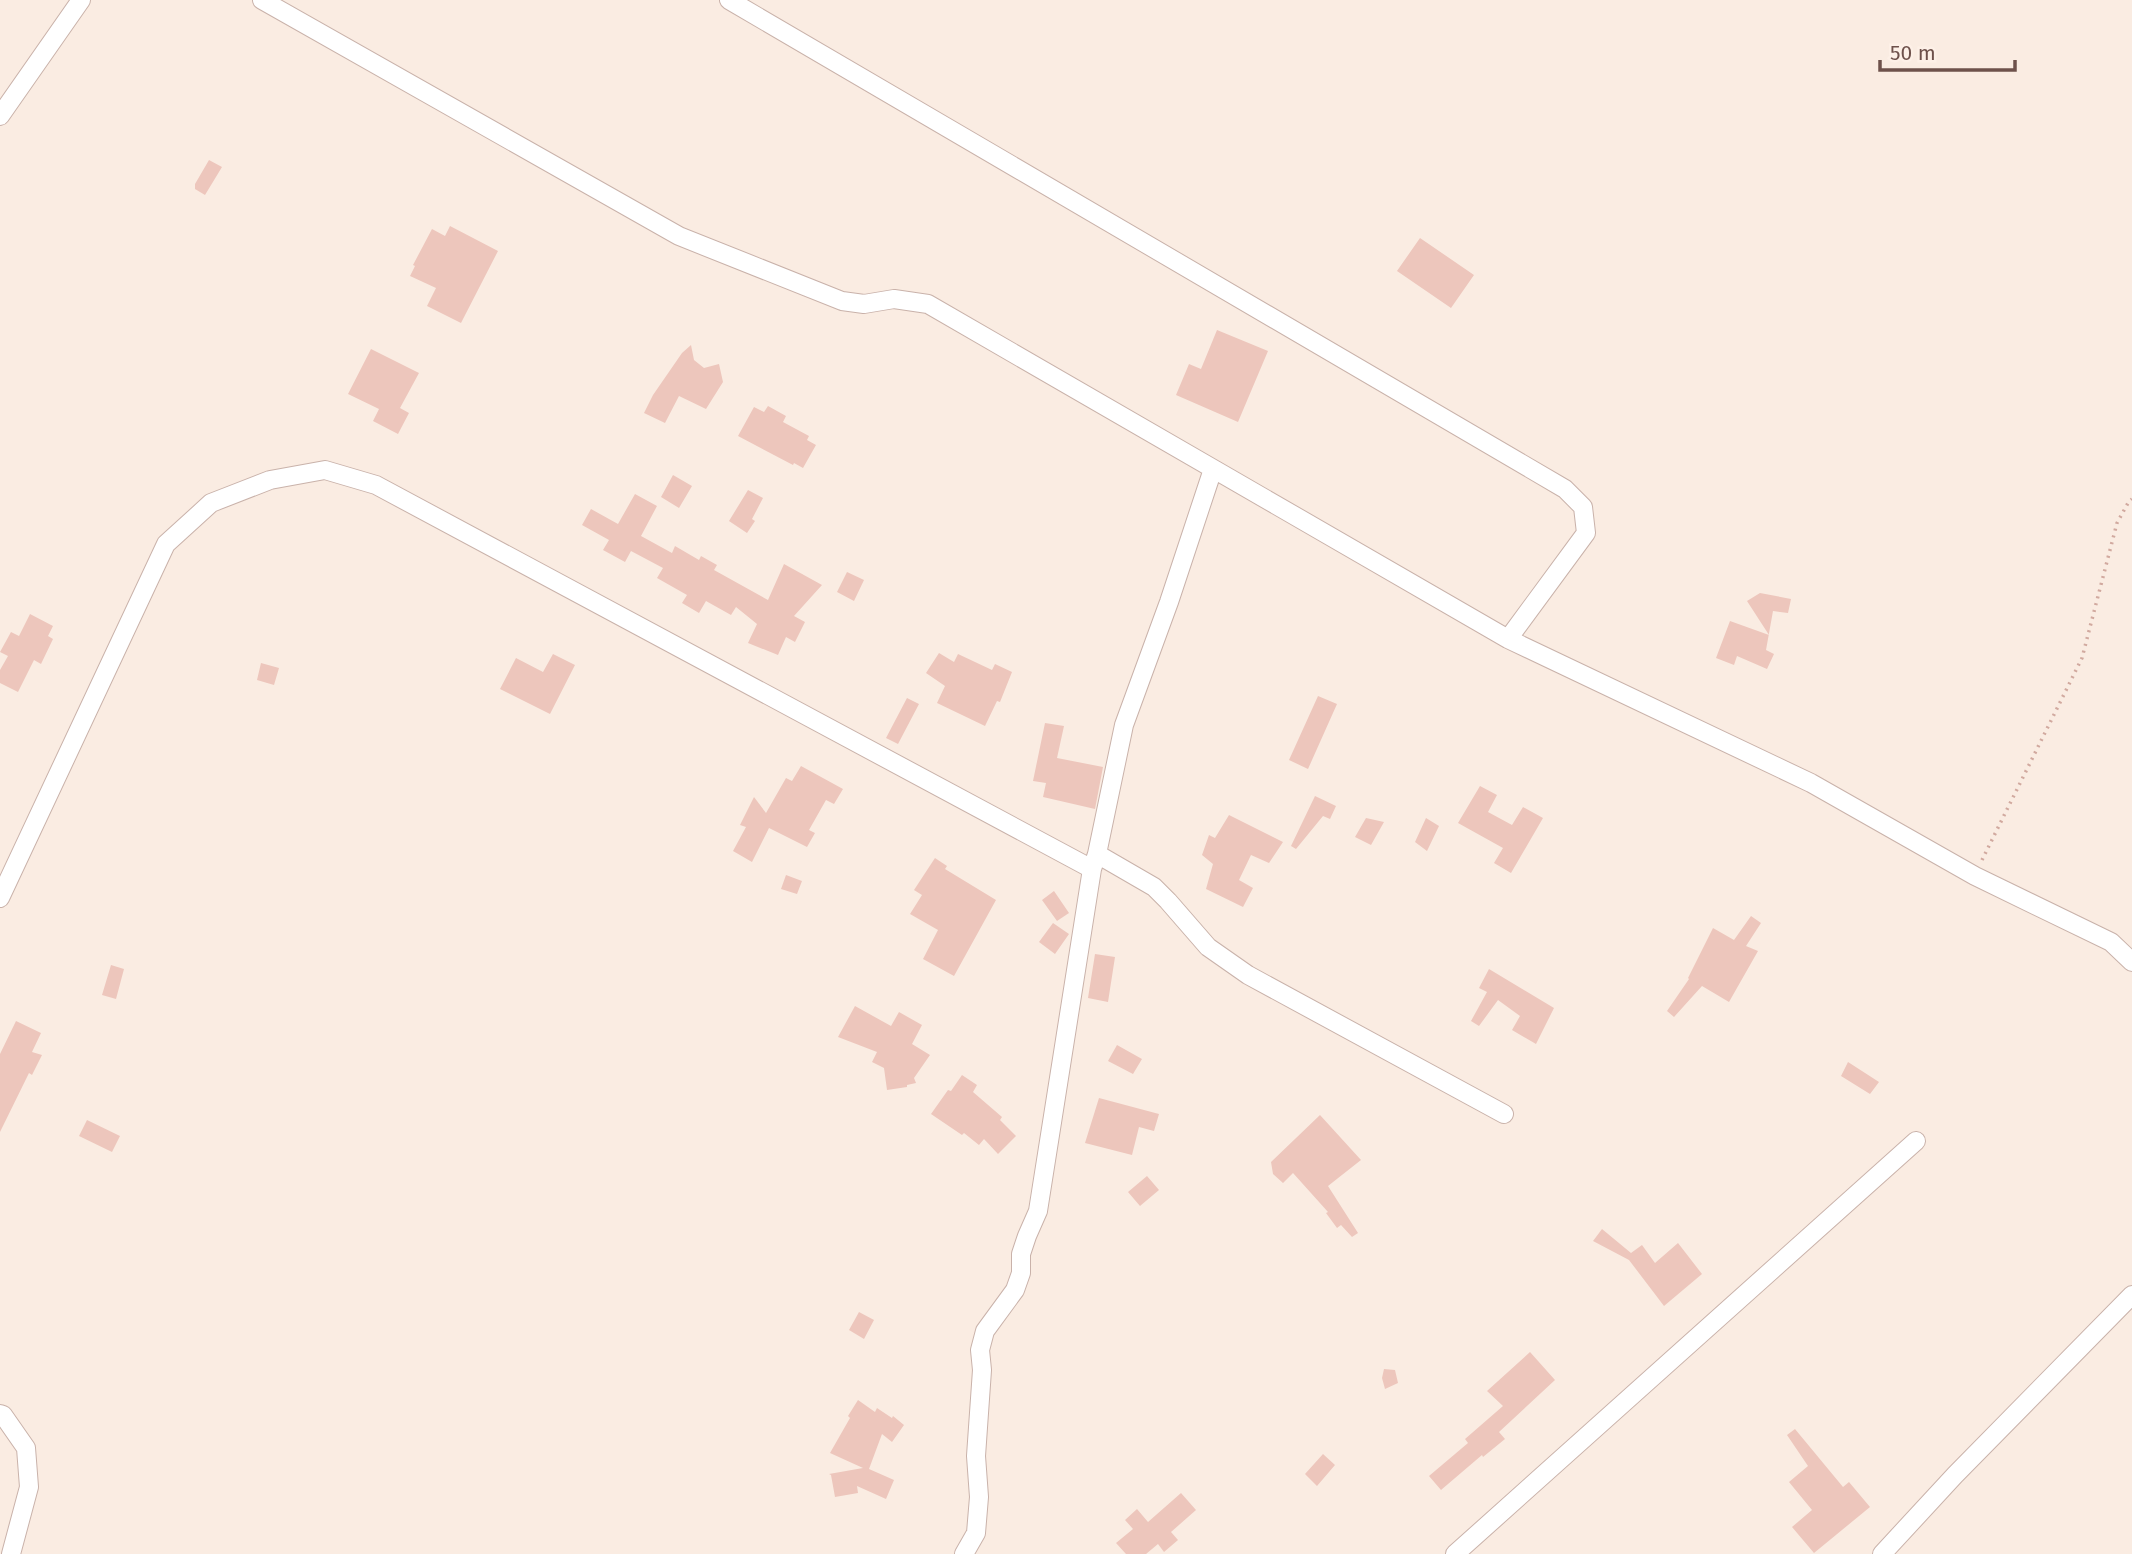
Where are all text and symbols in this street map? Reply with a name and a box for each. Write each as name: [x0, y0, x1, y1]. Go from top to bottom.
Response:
scale bar: [1880, 28, 2015, 72]
text: 50 m: [1890, 40, 1936, 66]

